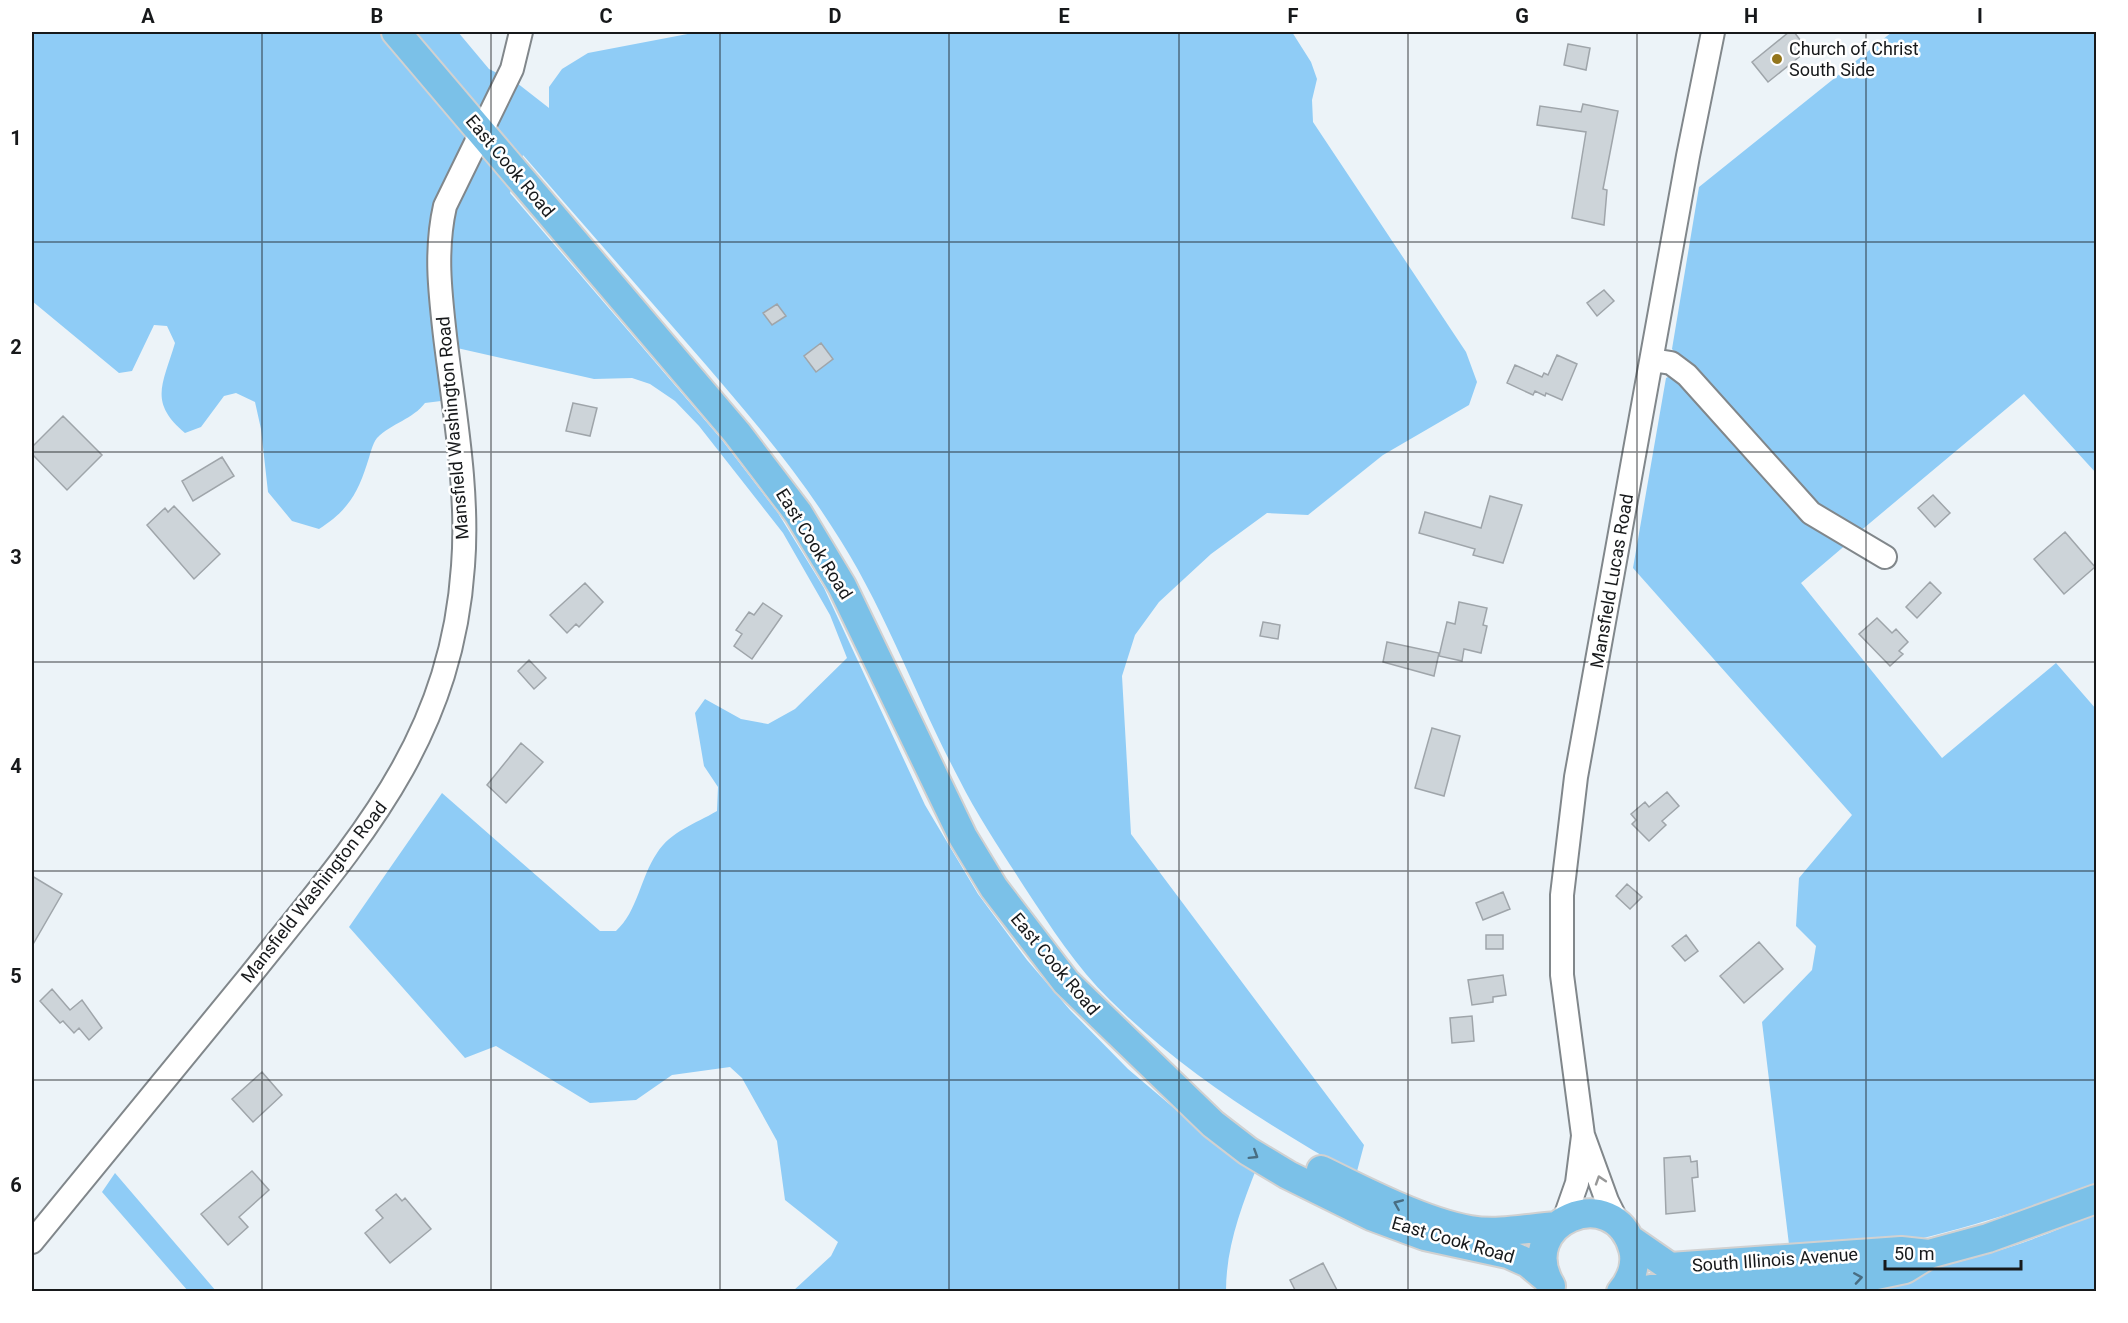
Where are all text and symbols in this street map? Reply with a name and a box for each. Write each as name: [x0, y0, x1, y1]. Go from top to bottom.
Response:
text: A: [141, 4, 155, 28]
text: B: [371, 4, 383, 28]
text: C: [599, 4, 613, 28]
text: D: [829, 4, 842, 28]
text: E: [1058, 4, 1070, 28]
text: F: [1288, 4, 1299, 28]
text: G: [1515, 4, 1529, 28]
text: H: [1744, 4, 1758, 28]
text: I: [1977, 4, 1983, 28]
place label: Church of Christ South Side: [1789, 38, 1919, 80]
marker: Church of Christ South Side: [1770, 52, 1784, 66]
street label: East Cook Road: [462, 110, 559, 221]
text: 1: [10, 126, 22, 150]
street label: Mansfield Washington Road: [432, 316, 473, 541]
text: 2: [10, 335, 22, 359]
street label: East Cook Road: [772, 484, 857, 603]
street label: Mansfield Lucas Road: [1586, 492, 1637, 670]
text: 3: [10, 545, 22, 569]
text: 4: [10, 754, 22, 778]
street label: Mansfield Washington Road: [236, 797, 391, 986]
street label: East Cook Road: [1007, 908, 1104, 1019]
text: 5: [10, 964, 22, 988]
one-way arrow: [1248, 1147, 1258, 1159]
text: 6: [10, 1173, 22, 1197]
one-way arrow: [1595, 1175, 1607, 1186]
one-way arrow: [1393, 1199, 1404, 1211]
street label: East Cook Road: [1389, 1212, 1517, 1267]
scale bar: [1885, 1233, 2022, 1271]
street label: South Illinois Avenue: [1691, 1243, 1859, 1276]
text: 50 m: [1894, 1243, 1934, 1264]
one-way arrow: [1854, 1273, 1863, 1285]

